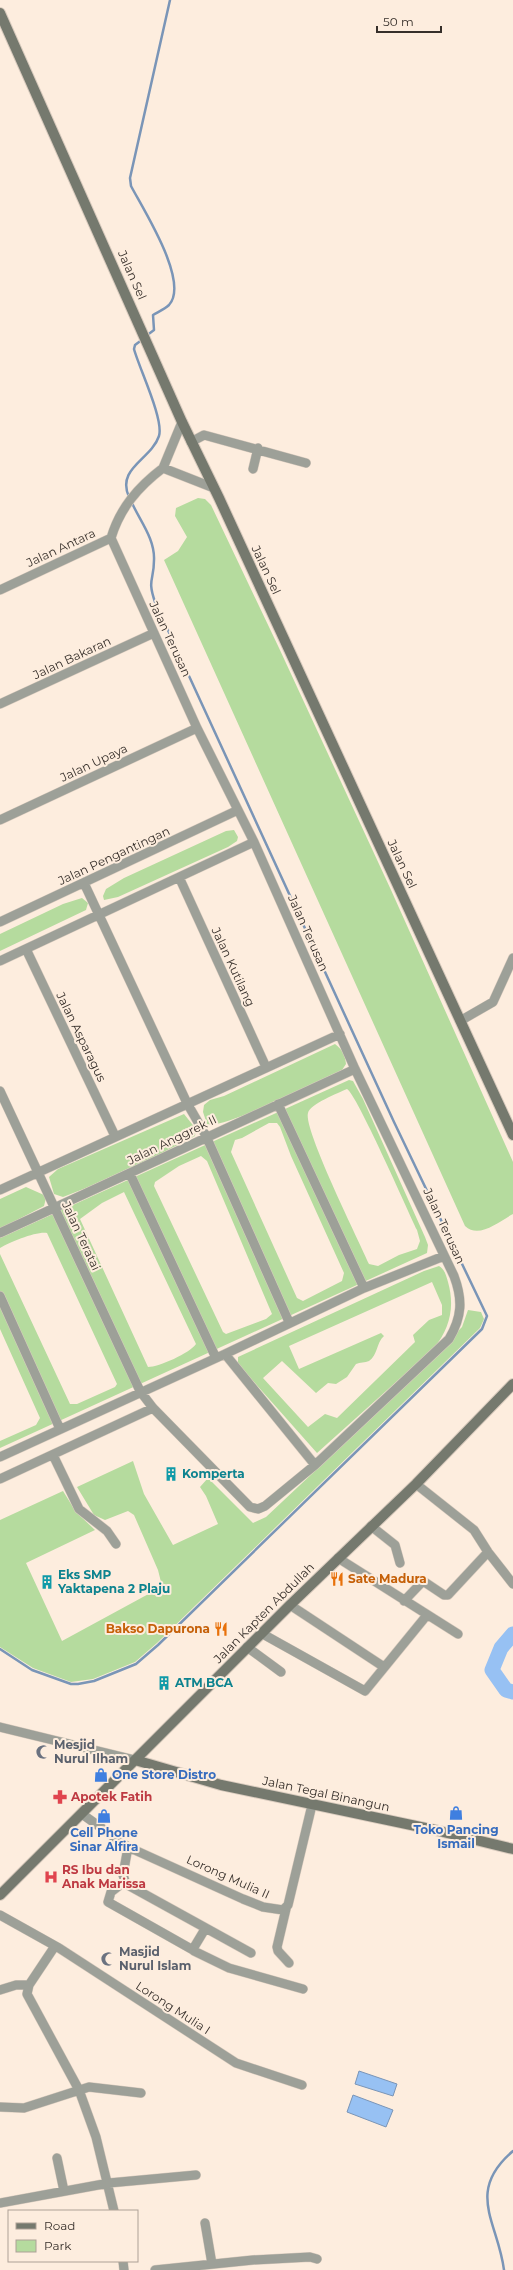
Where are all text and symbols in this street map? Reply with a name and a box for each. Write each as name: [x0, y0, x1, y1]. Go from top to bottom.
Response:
scale bar: [377, 8, 441, 34]
text: 50 m: [383, 14, 414, 29]
street label: Jalan Sel: [115, 247, 150, 302]
street label: Jalan Antara: [23, 525, 98, 571]
street label: Jalan Sel: [248, 542, 284, 597]
street label: Jalan Terusan: [146, 598, 195, 679]
street label: Jalan Bakaran: [29, 633, 113, 683]
street label: Jalan Upaya: [57, 740, 130, 785]
street label: Jalan Pengantingan: [55, 823, 172, 888]
street label: Jalan Sel: [384, 836, 420, 891]
street label: Jalan Terusan: [285, 891, 332, 973]
street label: Jalan Kutilang: [208, 924, 258, 1009]
street label: Jalan Asparagus: [53, 989, 110, 1084]
street label: Jalan Anggrek II: [124, 1111, 219, 1168]
street label: Jalan Terusan: [420, 1185, 469, 1266]
street label: Jalan Teratai: [58, 1198, 104, 1273]
building icon: Komperta: [163, 1466, 179, 1482]
place label: Komperta: [182, 1466, 245, 1481]
street label: Jalan Kapten Abdullah: [210, 1559, 317, 1667]
place label: Eks SMP Yaktapena 2 Plaju: [57, 1567, 170, 1596]
restaurant icon: Sate Madura: [329, 1571, 345, 1587]
place label: Sate Madura: [348, 1571, 427, 1586]
building icon: Eks SMP Yaktapena 2 Plaju: [39, 1574, 55, 1590]
place label: Bakso Dapurona: [106, 1621, 210, 1636]
restaurant icon: Bakso Dapurona: [213, 1621, 229, 1637]
building icon: ATM BCA: [156, 1675, 172, 1691]
place label: ATM BCA: [174, 1675, 234, 1690]
place label: Mesjid Nurul Ilham: [54, 1737, 128, 1766]
mosque icon: Mesjid Nurul Ilham: [35, 1744, 51, 1760]
shop icon: One Store Distro: [93, 1767, 109, 1783]
place label: One Store Distro: [112, 1767, 216, 1782]
street label: Jalan Tegal Binangun: [260, 1772, 391, 1814]
pharmacy icon: Apotek Fatih: [52, 1789, 68, 1805]
place label: Apotek Fatih: [70, 1789, 152, 1804]
shop icon: Toko Pancing Ismail: [448, 1805, 464, 1821]
shop icon: Cell Phone Sinar Alfira: [96, 1808, 112, 1824]
place label: Toko Pancing Ismail: [413, 1822, 499, 1851]
place label: Cell Phone Sinar Alfira: [70, 1825, 138, 1854]
street label: Lorong Mulia II: [184, 1851, 272, 1902]
place label: RS Ibu dan Anak Marissa: [61, 1862, 146, 1891]
hospital icon: RS Ibu dan Anak Marissa: [43, 1869, 59, 1885]
place label: Masjid Nurul Islam: [119, 1944, 191, 1973]
mosque icon: Masjid Nurul Islam: [100, 1951, 116, 1967]
street label: Lorong Mulia I: [133, 1978, 213, 2037]
legend: [8, 2210, 138, 2262]
text: Road: [44, 2218, 75, 2233]
text: Park: [44, 2238, 72, 2253]

